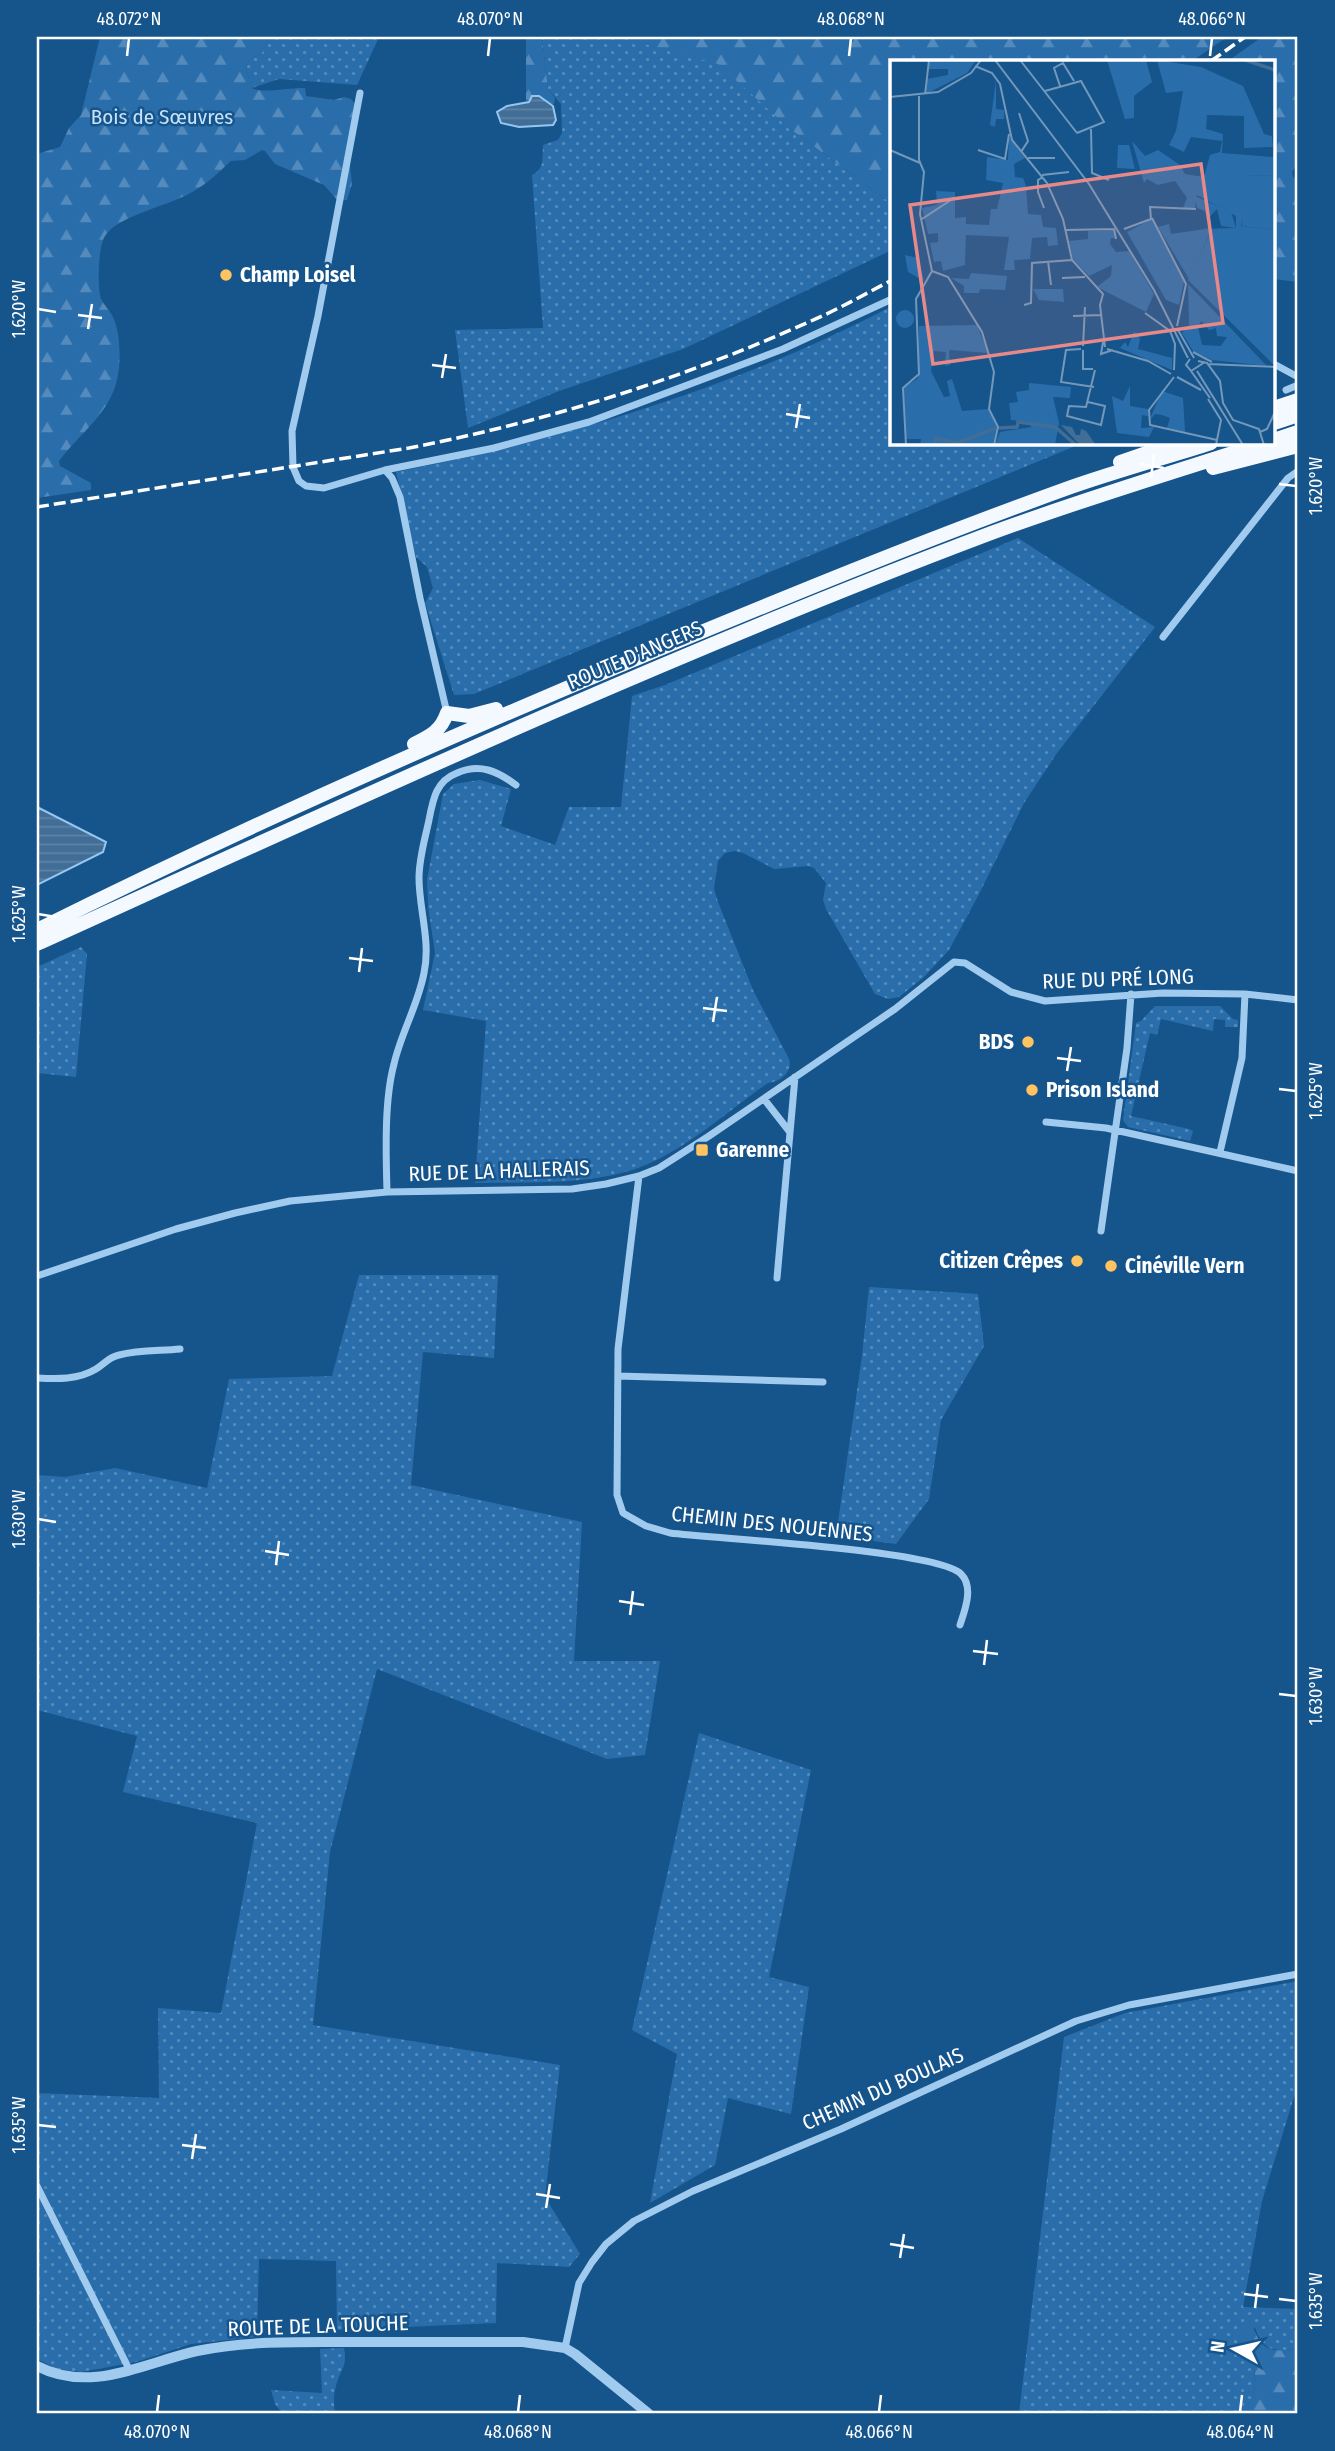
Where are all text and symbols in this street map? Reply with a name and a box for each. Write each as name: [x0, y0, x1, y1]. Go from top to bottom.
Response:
text: 48.072°N: [97, 8, 161, 30]
text: 48.070°N: [457, 8, 523, 30]
text: 48.068°N: [817, 8, 885, 30]
text: 48.066°N: [1178, 8, 1246, 30]
inset map: [890, 60, 1276, 444]
park label: Bois de Sœuvres: [91, 104, 233, 130]
place label: Champ Loisel: [240, 262, 356, 288]
marker: Champ Loisel: [218, 267, 234, 283]
text: 1.620°W: [8, 279, 30, 338]
text: 1.620°W: [1305, 456, 1327, 515]
street label: ROUTE D'ANGERS: [563, 615, 707, 695]
text: 1.625°W: [8, 885, 30, 943]
street label: RUE DU PRÉ LONG: [1042, 963, 1194, 995]
place label: BDS: [979, 1029, 1014, 1055]
marker: BDS: [1020, 1034, 1036, 1050]
text: 1.625°W: [1305, 1062, 1327, 1120]
place label: Prison Island: [1046, 1077, 1159, 1103]
marker: Prison Island: [1024, 1082, 1040, 1098]
place label: Garenne: [716, 1137, 790, 1163]
marker: Garenne: [694, 1142, 710, 1158]
street label: RUE DE LA HALLERAIS: [408, 1155, 590, 1187]
place label: Citizen Crêpes: [939, 1248, 1063, 1274]
marker: Citizen Crêpes: [1069, 1253, 1085, 1269]
place label: Cinéville Vern: [1125, 1253, 1244, 1279]
marker: Cinéville Vern: [1103, 1258, 1119, 1274]
text: 1.630°W: [8, 1489, 30, 1548]
street label: CHEMIN DES NOUENNES: [670, 1501, 874, 1547]
text: 1.630°W: [1305, 1666, 1327, 1725]
street label: CHEMIN DU BOULAIS: [798, 2042, 968, 2136]
text: 1.635°W: [8, 2096, 30, 2154]
text: 1.635°W: [1305, 2272, 1327, 2330]
street label: ROUTE DE LA TOUCHE: [227, 2310, 409, 2342]
north arrow: [1198, 2314, 1268, 2384]
text: N: [1205, 2339, 1230, 2354]
text: 48.070°N: [124, 2421, 190, 2443]
text: 48.068°N: [484, 2421, 552, 2443]
text: 48.066°N: [845, 2421, 913, 2443]
text: 48.064°N: [1206, 2421, 1274, 2443]

